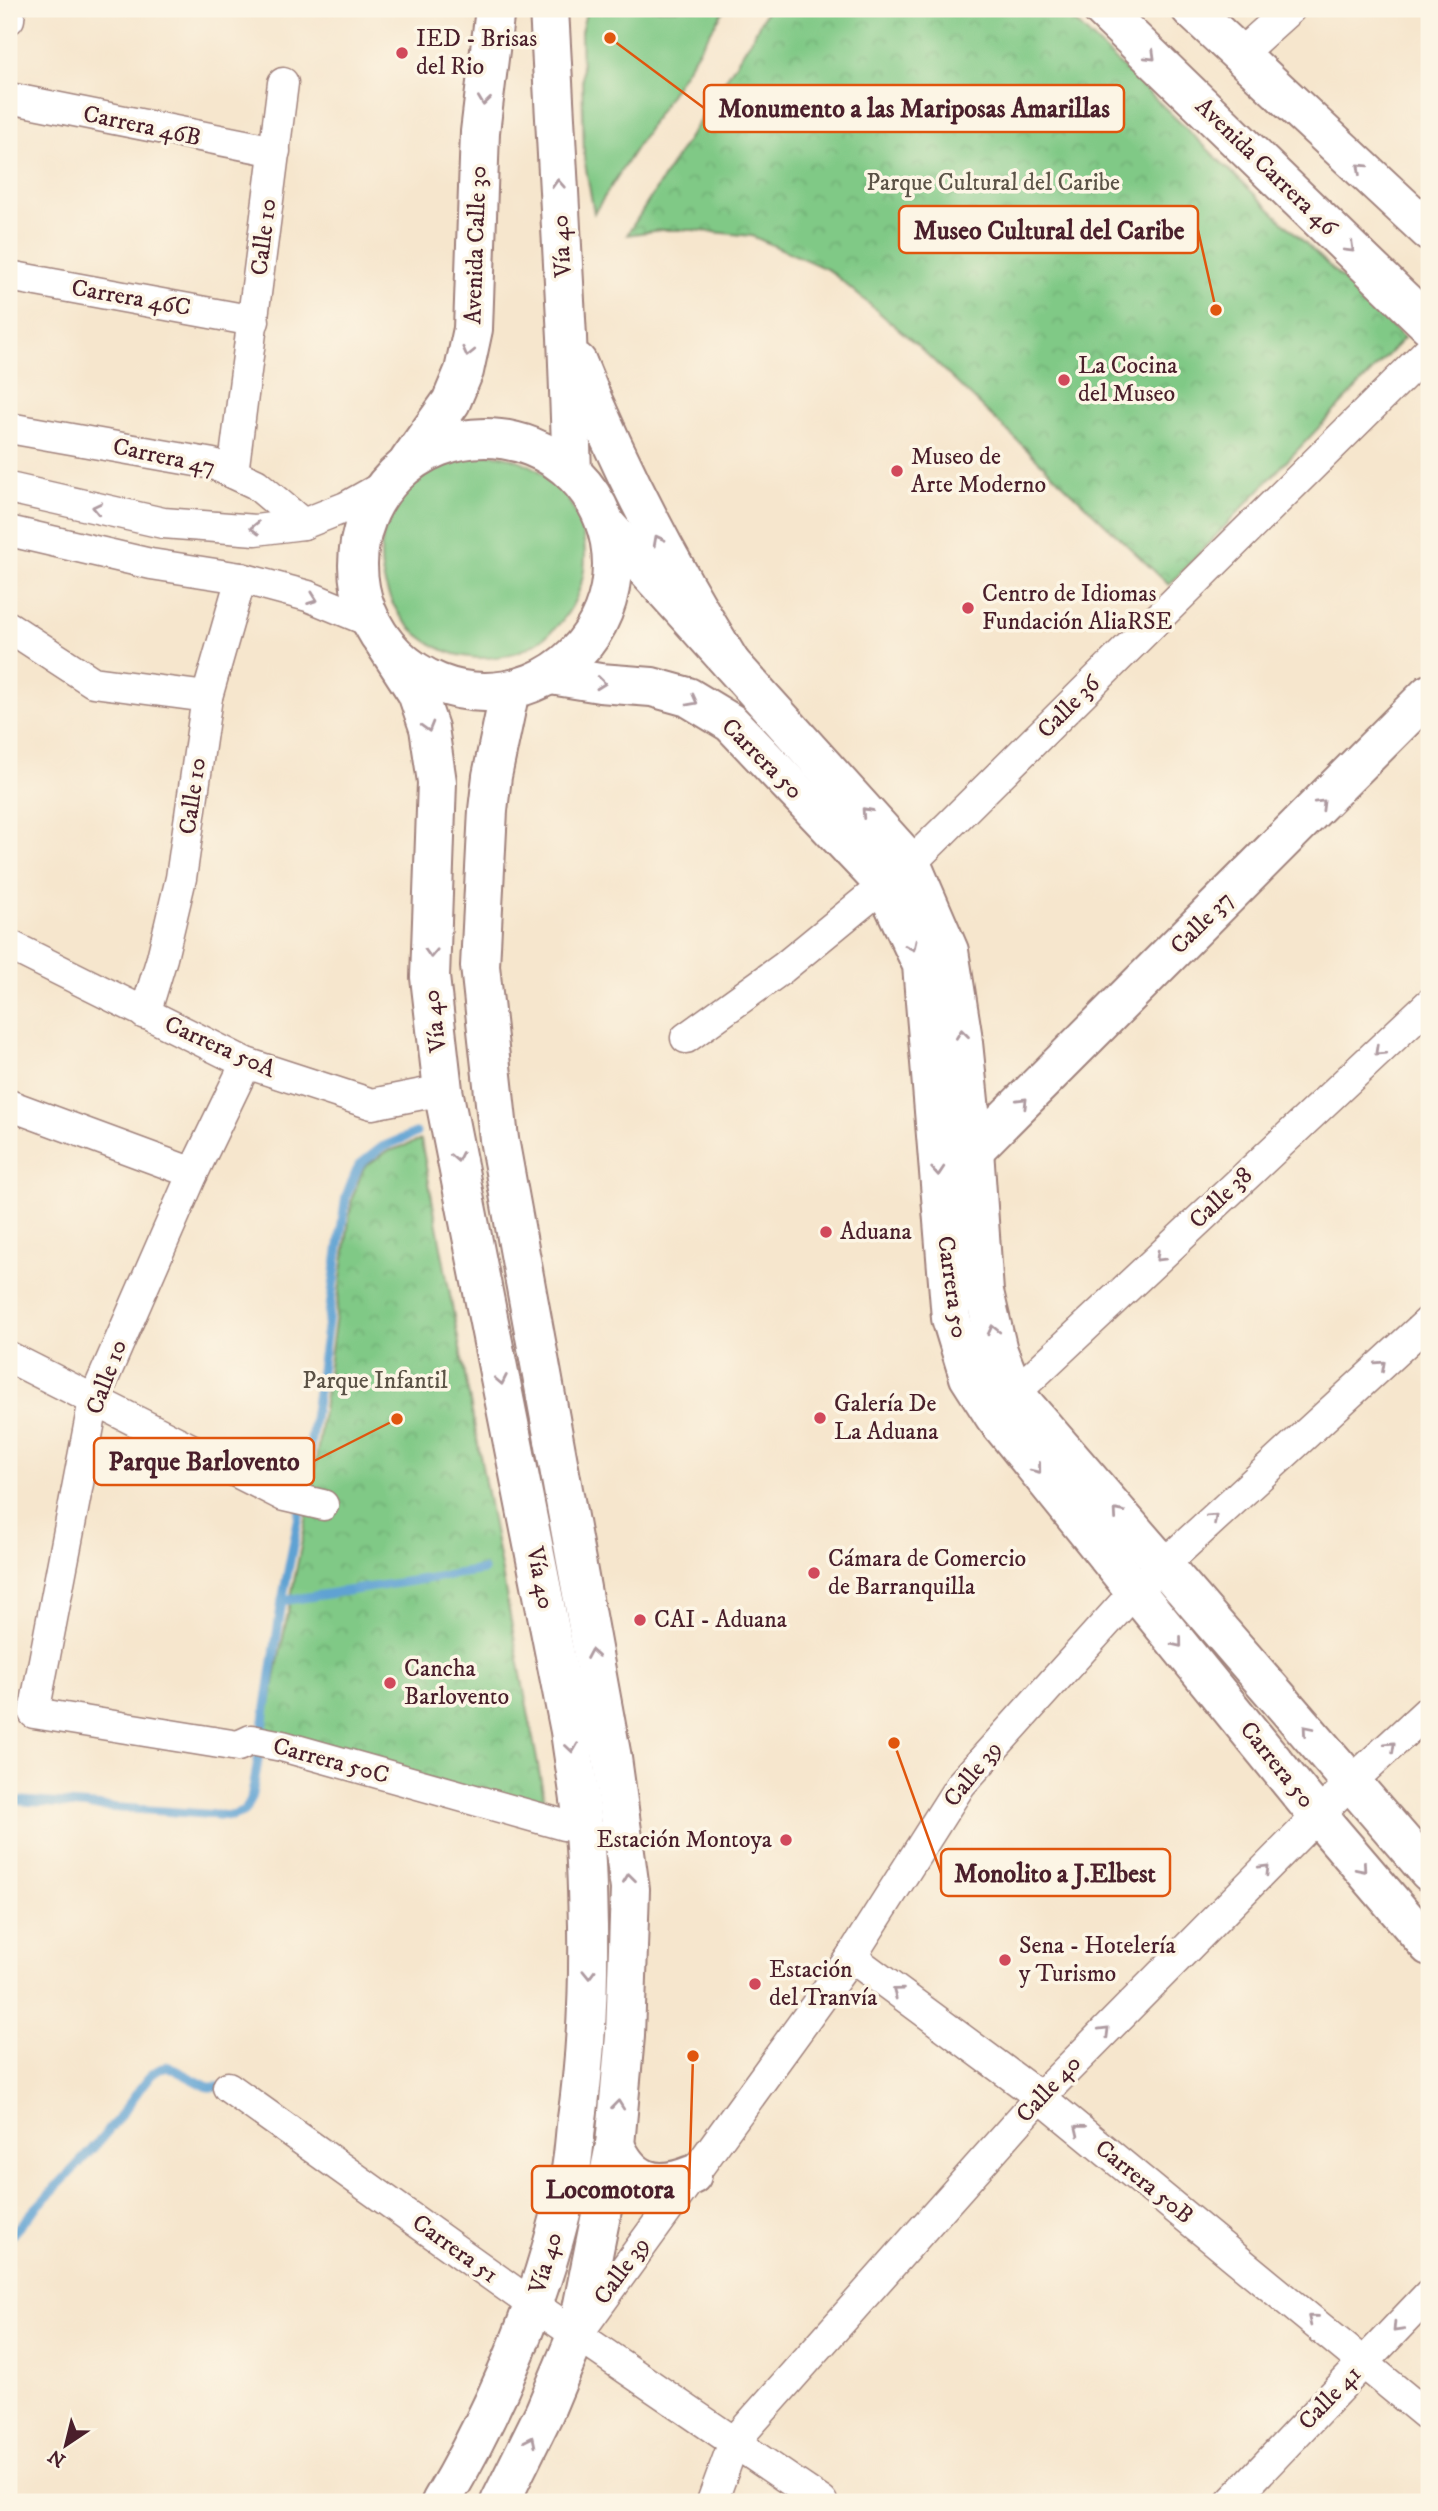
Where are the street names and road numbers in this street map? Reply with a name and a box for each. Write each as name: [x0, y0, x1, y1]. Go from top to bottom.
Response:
street label: Avenida Carrera 46: [1189, 92, 1344, 243]
street label: Carrera 46B: [80, 99, 204, 153]
street label: Avenida Calle 30: [458, 165, 494, 325]
street label: Calle 10: [244, 197, 284, 277]
street label: Vía 40: [545, 214, 579, 279]
street label: Carrera 46C: [69, 273, 193, 323]
street label: Carrera 47: [110, 432, 218, 482]
street label: Calle 36: [1031, 668, 1108, 745]
street label: Carrera 50: [715, 712, 809, 806]
street label: Calle 10: [173, 756, 213, 836]
street label: Calle 37: [1164, 885, 1240, 961]
street label: Vía 40: [416, 988, 454, 1055]
street label: Carrera 50A: [160, 1009, 281, 1085]
street label: Calle 38: [1183, 1161, 1259, 1235]
street label: Carrera 50: [930, 1234, 974, 1340]
street label: Calle 10: [80, 1336, 134, 1418]
street label: Vía 40: [519, 1543, 561, 1612]
street label: Carrera 50: [1233, 1716, 1321, 1814]
street label: Carrera 50C: [270, 1731, 392, 1791]
street label: Calle 39: [937, 1735, 1009, 1813]
street label: Calle 40: [1010, 2049, 1088, 2129]
street label: Carrera 50B: [1089, 2133, 1199, 2231]
street label: Carrera 51: [406, 2208, 504, 2290]
street label: Vía 40: [522, 2229, 570, 2298]
street label: Calle 39: [587, 2231, 657, 2311]
street label: Calle 41: [1292, 2359, 1368, 2437]

